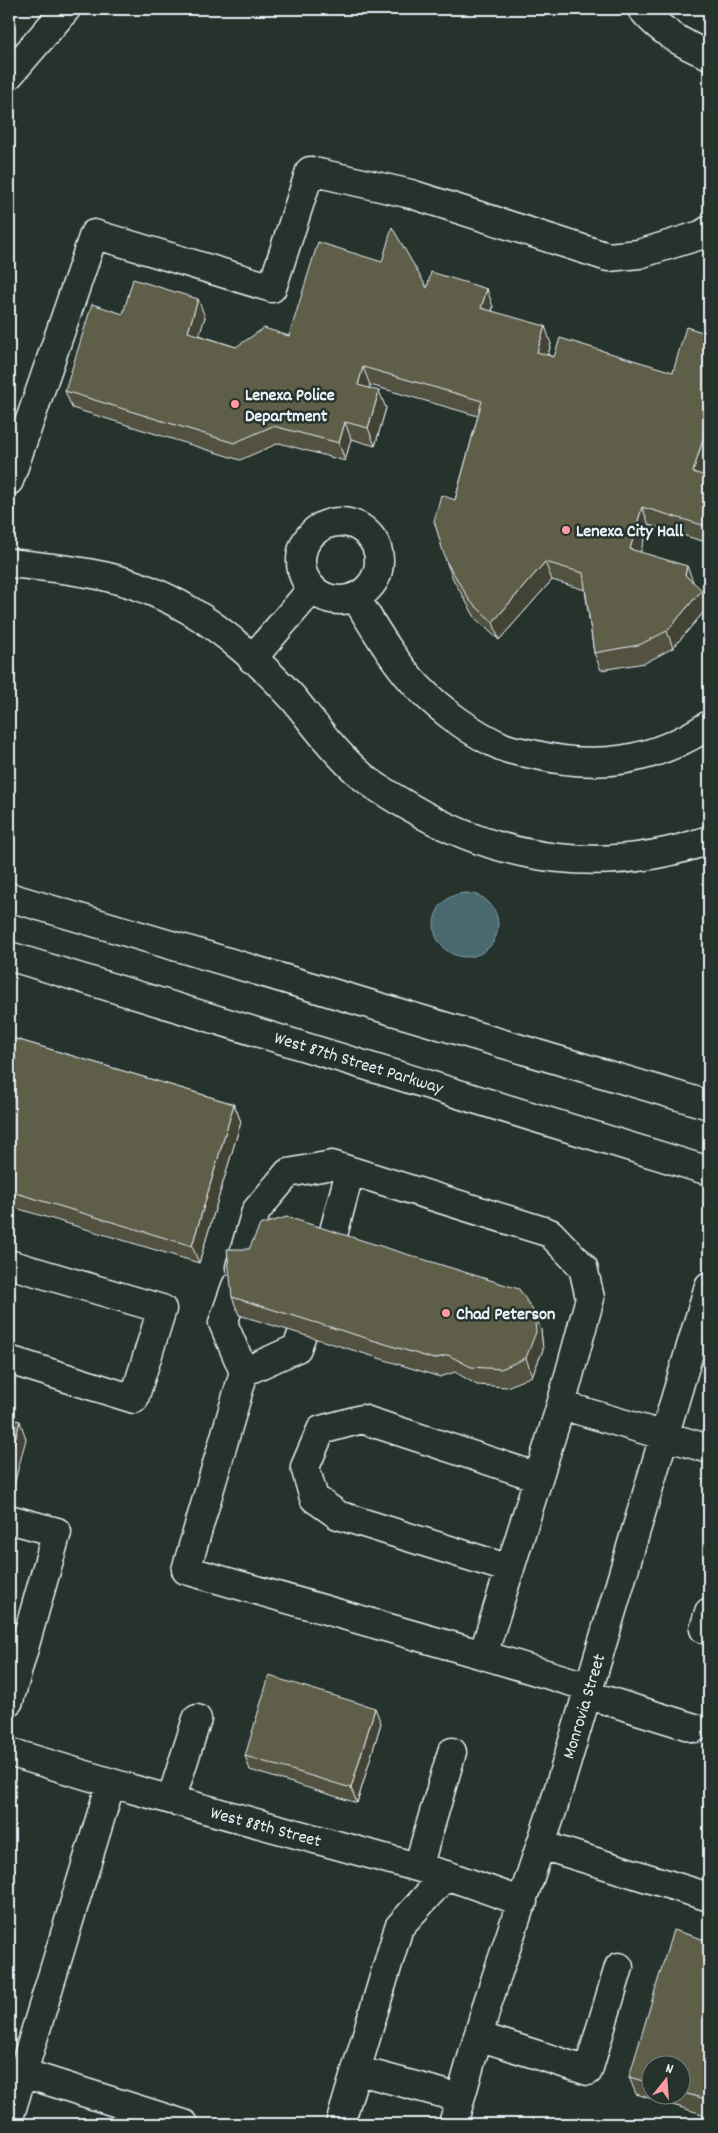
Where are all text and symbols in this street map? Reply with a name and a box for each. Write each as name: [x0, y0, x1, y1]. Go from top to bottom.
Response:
place label: Lenexa Police Department: [245, 384, 335, 430]
marker: Lenexa Police Department: [229, 398, 241, 410]
place label: Lenexa City Hall: [576, 520, 684, 545]
marker: Lenexa City Hall: [560, 524, 572, 536]
street label: West 87th Street Parkway: [271, 1027, 447, 1102]
place label: Chad Peterson: [456, 1303, 555, 1328]
marker: Chad Peterson: [440, 1307, 452, 1319]
street label: Monrovia Street: [558, 1651, 613, 1762]
street label: West 88th Street: [207, 1802, 324, 1855]
north arrow: [640, 2056, 690, 2106]
text: N: [663, 2059, 676, 2080]

